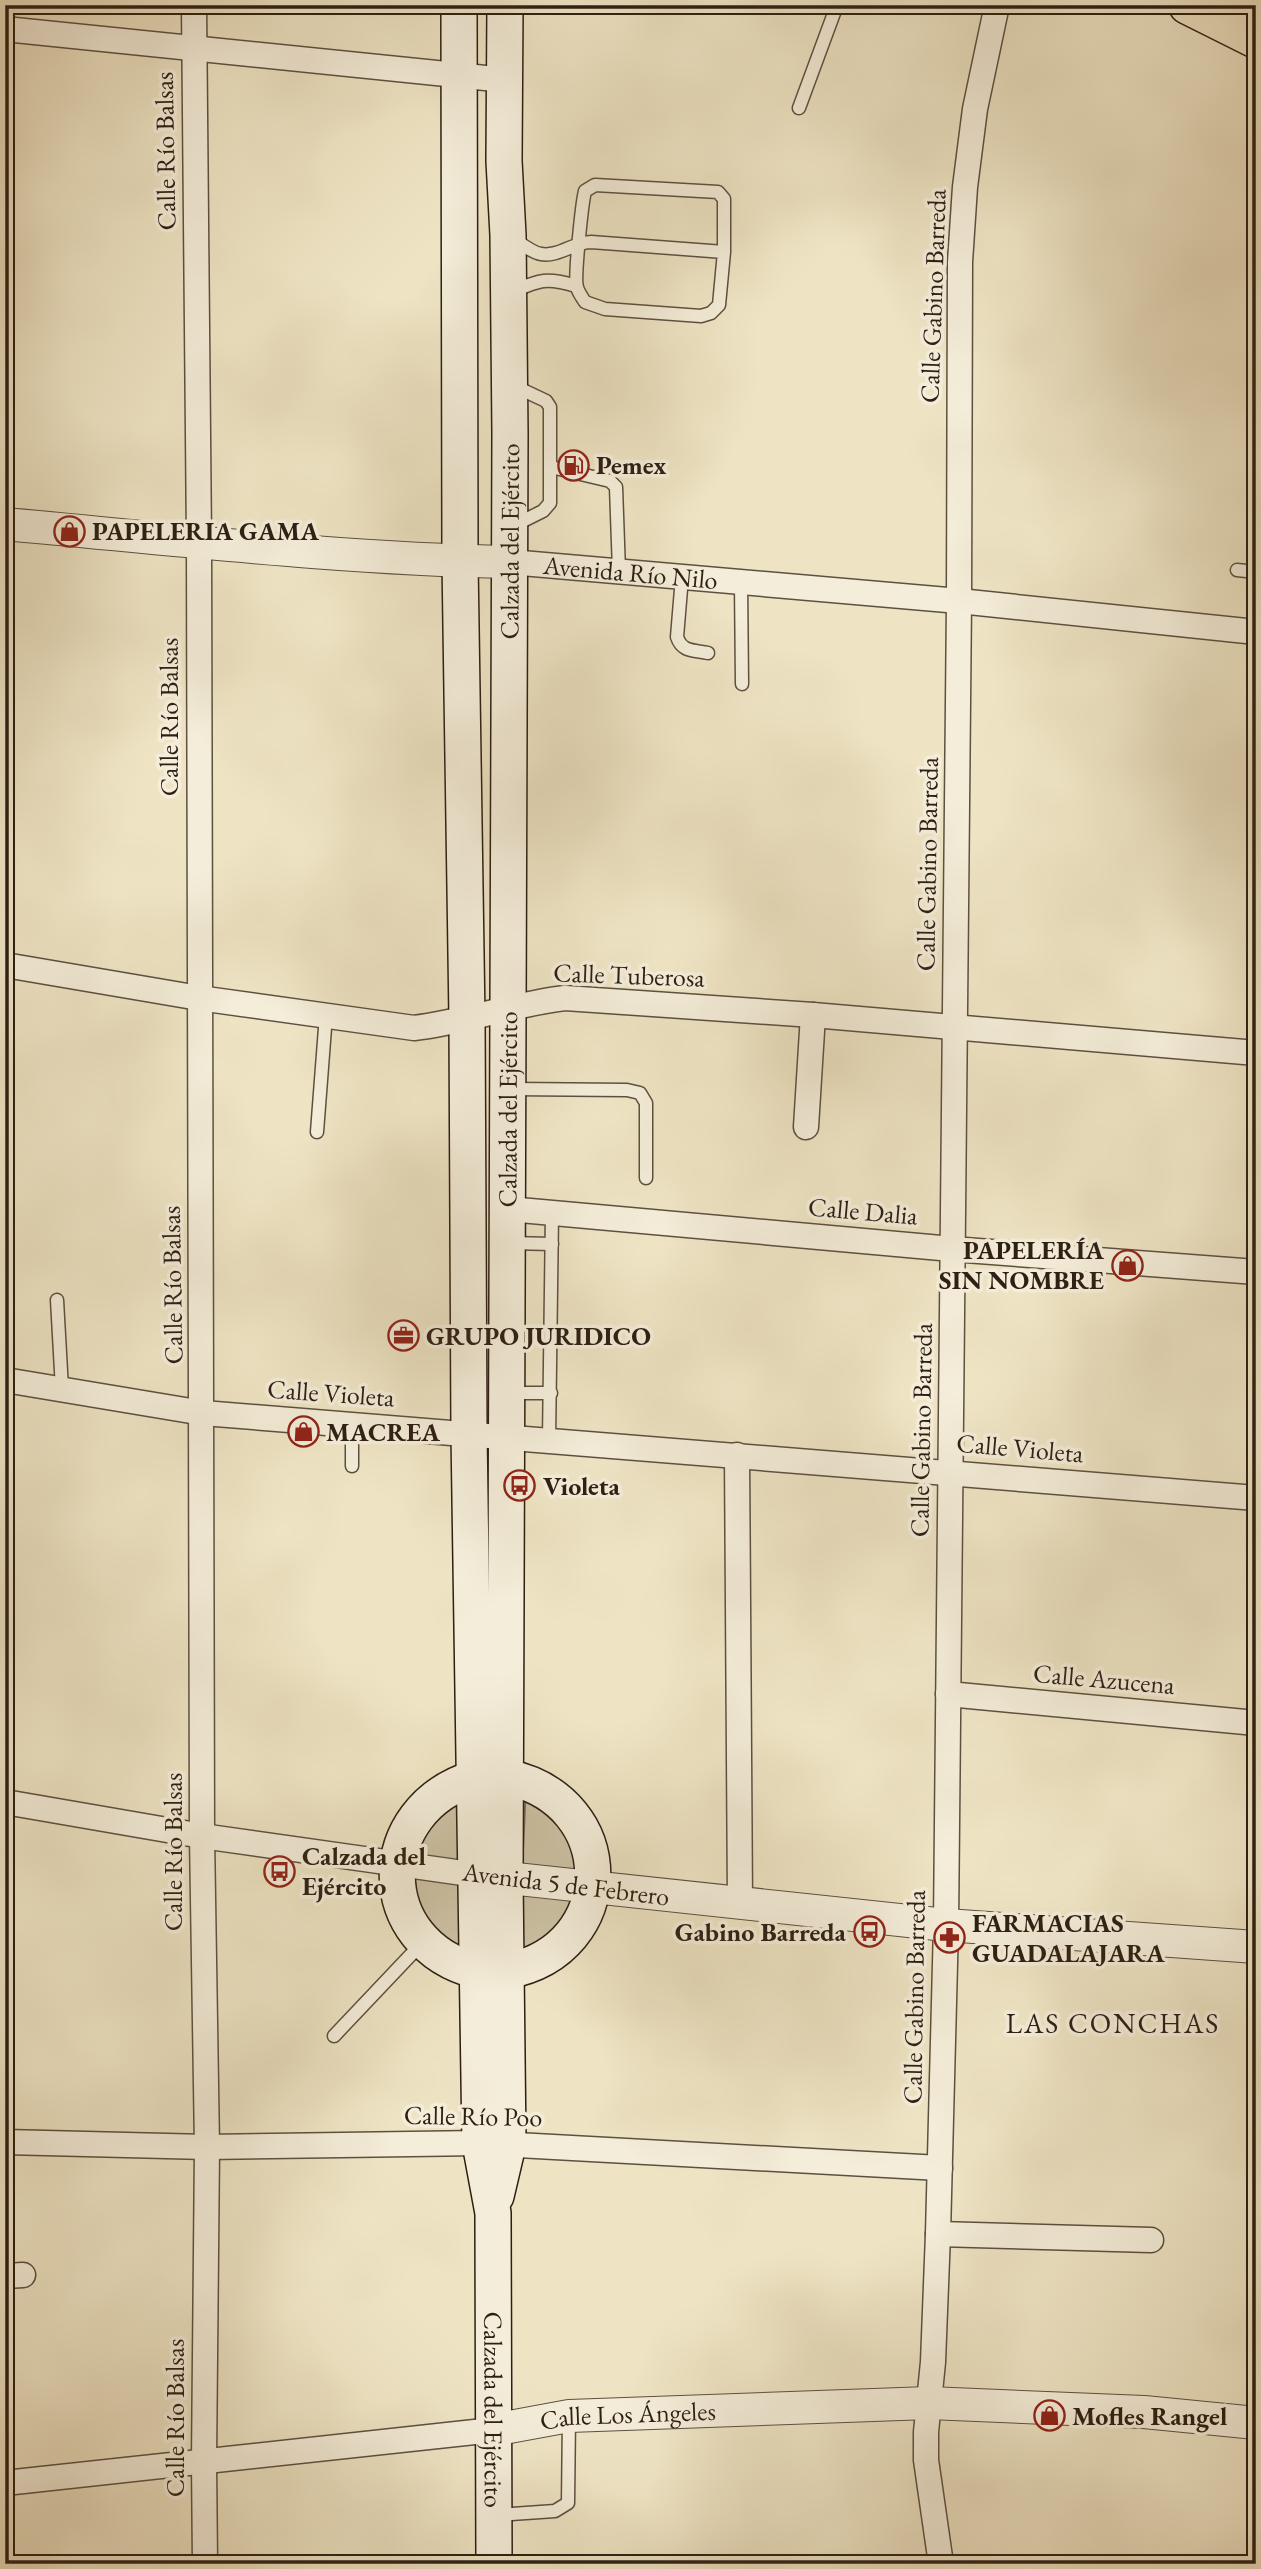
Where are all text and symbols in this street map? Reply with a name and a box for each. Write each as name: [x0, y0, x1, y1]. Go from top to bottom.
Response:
street label: Calle Río Balsas: [147, 71, 183, 231]
street label: Calle Gabino Barreda: [912, 188, 954, 404]
street label: Calzada del Ejército: [492, 443, 527, 640]
fuel station icon: Pemex: [556, 448, 590, 482]
place label: Pemex: [596, 448, 666, 482]
shop icon: PAPELERIA GAMA: [52, 514, 86, 548]
place label: PAPELERIA GAMA: [92, 514, 319, 548]
street label: Avenida Río Nilo: [541, 548, 719, 597]
street label: Calle Río Balsas: [152, 638, 186, 796]
street label: Calle Gabino Barreda: [908, 756, 946, 971]
street label: Calle Tuberosa: [553, 955, 706, 995]
street label: Calzada del Ejército: [490, 1011, 525, 1208]
street label: Calle Dalia: [807, 1189, 920, 1233]
street label: Calle Río Balsas: [154, 1205, 190, 1365]
place label: PAPELERÍA SIN NOMBRE: [939, 1233, 1104, 1297]
shop icon: PAPELERÍA SIN NOMBRE: [1110, 1248, 1144, 1282]
office icon: GRUPO JURIDICO: [386, 1319, 420, 1353]
place label: GRUPO JURIDICO: [426, 1319, 651, 1353]
street label: Calle Gabino Barreda: [902, 1322, 940, 1537]
street label: Calle Violeta: [266, 1372, 396, 1414]
shop icon: MACREA: [286, 1415, 320, 1449]
place label: MACREA: [326, 1415, 440, 1449]
street label: Calle Violeta: [955, 1426, 1086, 1471]
bus stop icon: Violeta: [503, 1469, 537, 1503]
place label: Violeta: [543, 1469, 621, 1503]
street label: Calle Azucena: [1032, 1656, 1177, 1702]
street label: Calle Río Balsas: [156, 1773, 190, 1931]
place label: Calzada del Ejército: [302, 1839, 426, 1903]
bus stop icon: Calzada del Ejército: [262, 1854, 296, 1888]
street label: Avenida 5 de Febrero: [459, 1854, 672, 1914]
street label: Calle Gabino Barreda: [895, 1889, 933, 2104]
place label: FARMACIAS GUADALAJARA: [972, 1906, 1165, 1970]
place label: Gabino Barreda: [675, 1915, 847, 1949]
bus stop icon: Gabino Barreda: [852, 1915, 886, 1949]
pharmacy icon: FARMACIAS GUADALAJARA: [932, 1921, 966, 1955]
district label: LAS CONCHAS: [1006, 2005, 1220, 2041]
street label: Calle Río Poo: [403, 2098, 543, 2134]
street label: Calzada del Ejército: [476, 2312, 511, 2508]
street label: Calle Río Balsas: [158, 2339, 192, 2497]
street label: Calle Los Ángeles: [537, 2394, 716, 2438]
shop icon: Mofles Rangel: [1032, 2399, 1066, 2433]
place label: Mofles Rangel: [1072, 2399, 1227, 2433]

